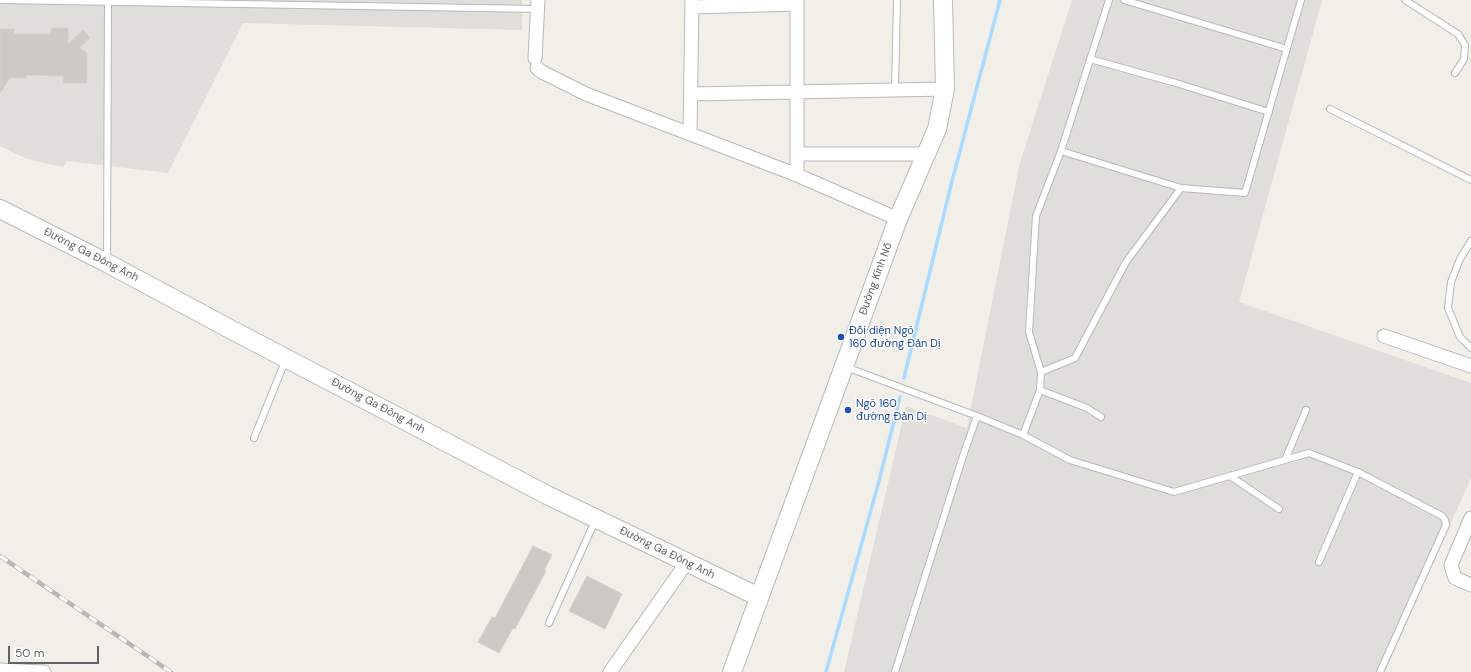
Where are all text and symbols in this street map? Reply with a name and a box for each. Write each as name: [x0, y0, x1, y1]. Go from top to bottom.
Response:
street label: Đường Ga Đông Anh: [41, 225, 141, 285]
street label: Đường Kính Nỗ: [857, 241, 895, 317]
place label: Đối diện Ngõ 160 đường Đản Dị: [849, 324, 940, 350]
marker: Đối diện Ngõ 160 đường Đản Dị: [836, 332, 846, 342]
street label: Đường Ga Đông Anh: [329, 376, 427, 436]
place label: Ngõ 160 đường Đản Dị: [856, 397, 927, 423]
marker: Ngõ 160 đường Đản Dị: [843, 405, 853, 415]
street label: Đường Ga Đông Anh: [617, 524, 717, 582]
scale bar: [10, 638, 101, 664]
text: 50 m: [15, 645, 44, 661]

